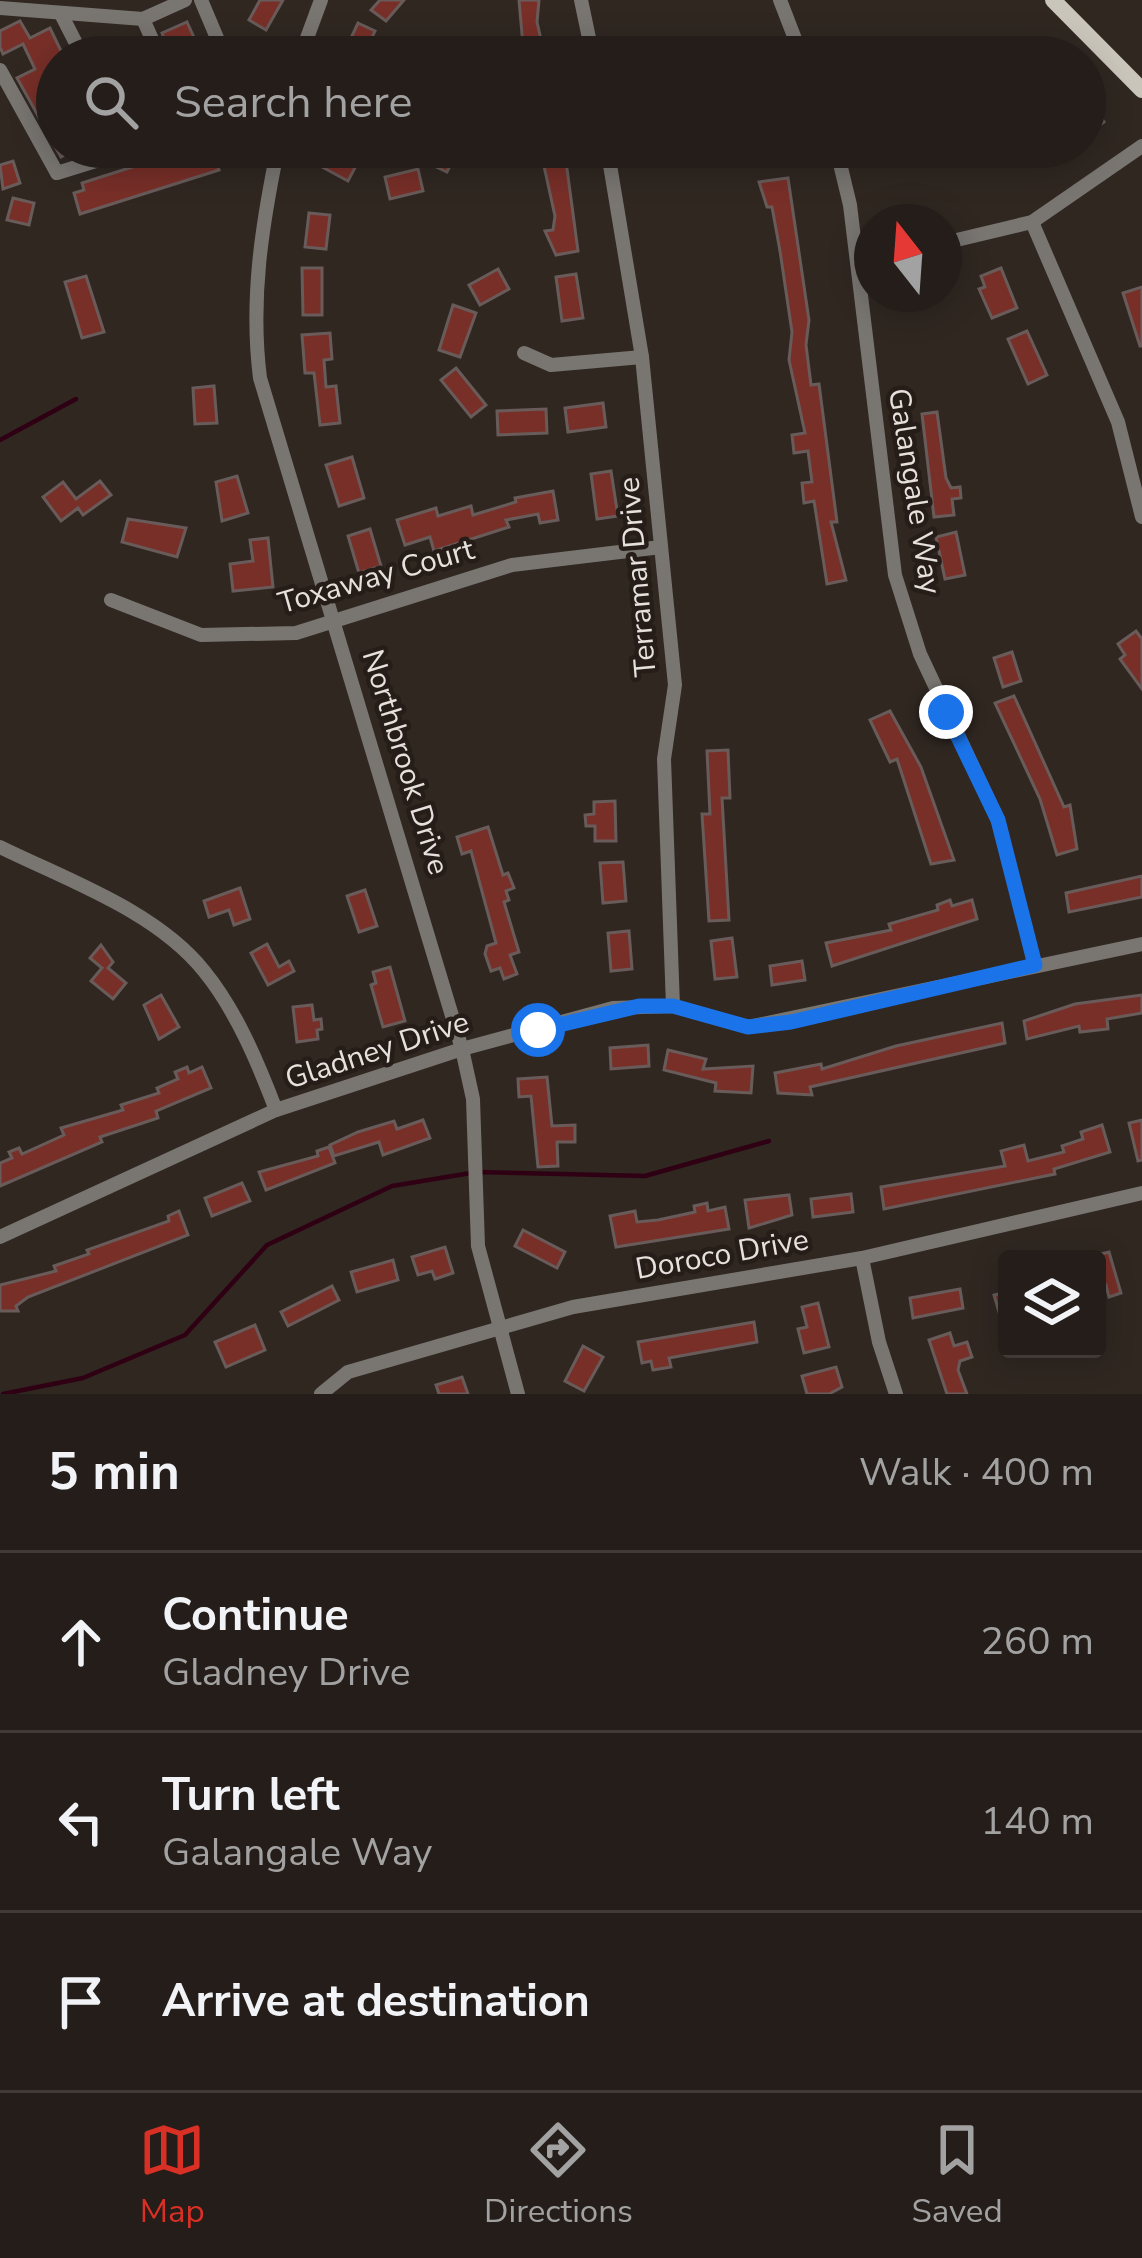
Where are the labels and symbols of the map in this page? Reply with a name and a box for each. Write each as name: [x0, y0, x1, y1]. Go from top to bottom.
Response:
north arrow: [854, 204, 962, 312]
street label: Galangale Way: [878, 385, 951, 598]
street label: Terramar Drive: [608, 475, 667, 678]
street label: Toxaway Court: [273, 529, 479, 624]
street label: Northbrook Drive: [352, 645, 459, 880]
route end: [919, 685, 973, 739]
street label: Gladney Drive: [280, 1001, 474, 1100]
route start: [511, 1003, 565, 1057]
street label: Doroco Drive: [632, 1219, 812, 1290]

